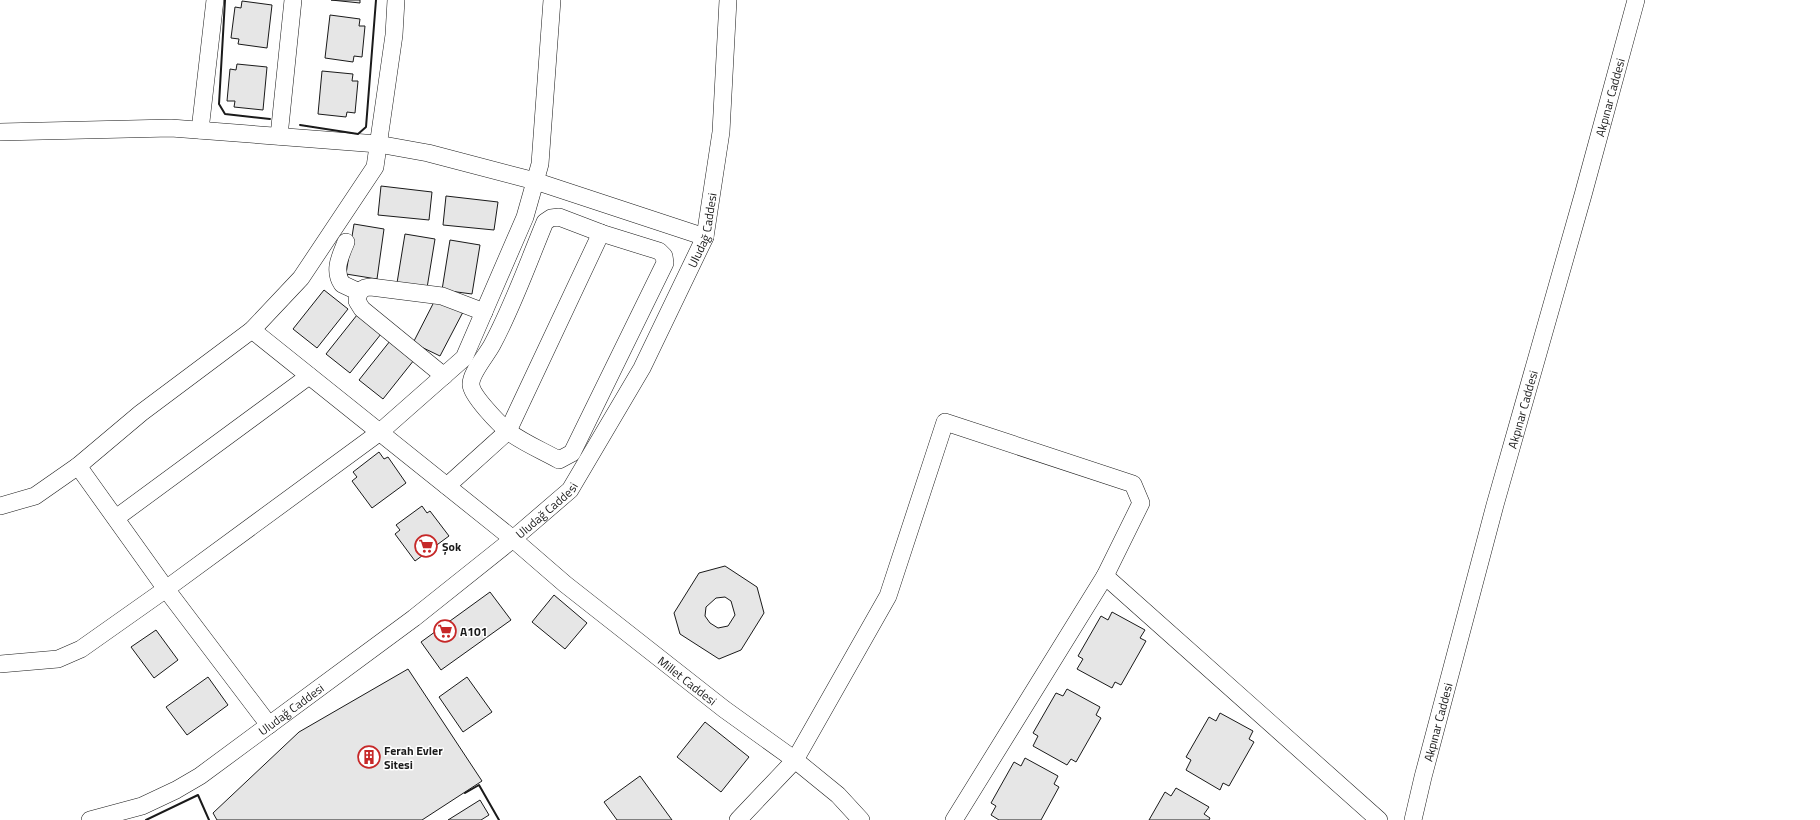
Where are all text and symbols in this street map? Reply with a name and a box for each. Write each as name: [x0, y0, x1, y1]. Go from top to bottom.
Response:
street label: Akpınar Caddesi: [1590, 56, 1629, 139]
street label: Uludağ Caddesi: [682, 191, 721, 271]
street label: Akpınar Caddesi: [1502, 368, 1542, 451]
street label: Uludağ Caddesi: [511, 478, 582, 543]
supermarket icon: Şok: [413, 533, 439, 559]
place label: Şok: [442, 537, 462, 556]
supermarket icon: A101: [432, 618, 458, 644]
place label: A101: [460, 622, 487, 641]
street label: Millet Caddesi: [654, 651, 721, 710]
street label: Uludağ Caddesi: [254, 678, 328, 740]
street label: Akpınar Caddesi: [1418, 681, 1457, 763]
place label: Ferah Evler Sitesi: [384, 741, 443, 774]
building icon: Ferah Evler Sitesi: [356, 744, 382, 770]

